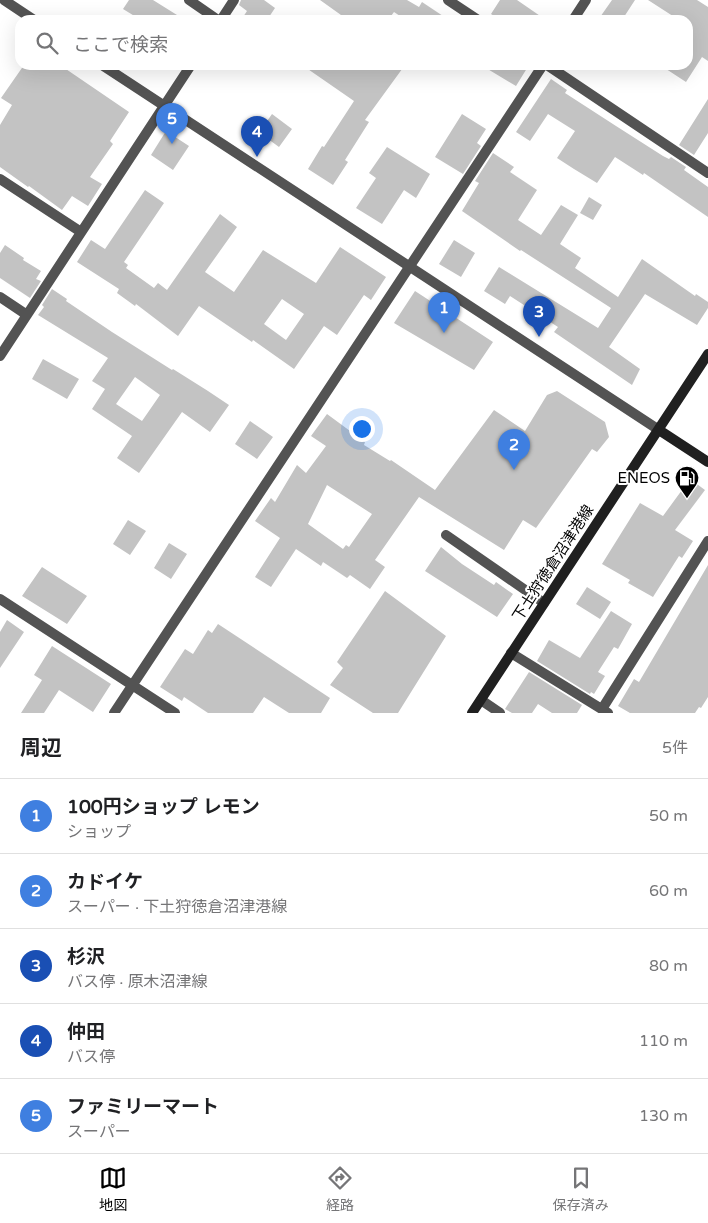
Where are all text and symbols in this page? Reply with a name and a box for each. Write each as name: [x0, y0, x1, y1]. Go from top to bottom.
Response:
search box: [15, 15, 693, 70]
icon: search: [33, 29, 61, 57]
text: ここで検索: [73, 34, 168, 56]
pin: 5: [156, 103, 188, 144]
pin: 4: [241, 116, 273, 157]
pin: 1: [428, 292, 460, 333]
pin: 3: [523, 296, 555, 337]
your location: [349, 416, 375, 442]
pin: 2: [498, 429, 530, 470]
fuel station icon: ENEOS: [674, 465, 700, 499]
place label: ENEOS: [617, 469, 670, 487]
street label: 下土狩徳倉沼津港線: [509, 501, 597, 625]
text: 周辺: [20, 736, 62, 761]
text: 5件: [662, 738, 688, 758]
text: 100円ショップ レモン: [67, 796, 260, 818]
text: 1: [31, 806, 41, 826]
text: 50 m: [649, 806, 688, 826]
text: ショップ: [67, 822, 131, 842]
text: カドイケ: [67, 871, 143, 893]
text: 2: [31, 881, 41, 901]
text: 60 m: [649, 881, 688, 901]
text: スーパー · 下土狩徳倉沼津港線: [67, 897, 287, 917]
text: 杉沢: [67, 946, 105, 968]
text: 3: [31, 956, 41, 976]
text: 80 m: [649, 956, 688, 976]
text: バス停 · 原木沼津線: [67, 972, 207, 992]
text: 仲田: [67, 1021, 105, 1043]
text: 4: [31, 1031, 41, 1051]
text: 110 m: [639, 1031, 688, 1051]
text: バス停: [67, 1047, 115, 1067]
text: ファミリーマート: [67, 1096, 219, 1118]
text: 5: [31, 1106, 41, 1126]
text: 130 m: [639, 1106, 688, 1126]
text: スーパー: [67, 1122, 131, 1142]
tab: 地図: [99, 1164, 127, 1214]
tab: 経路: [326, 1164, 354, 1214]
tab: 保存済み: [553, 1164, 609, 1214]

